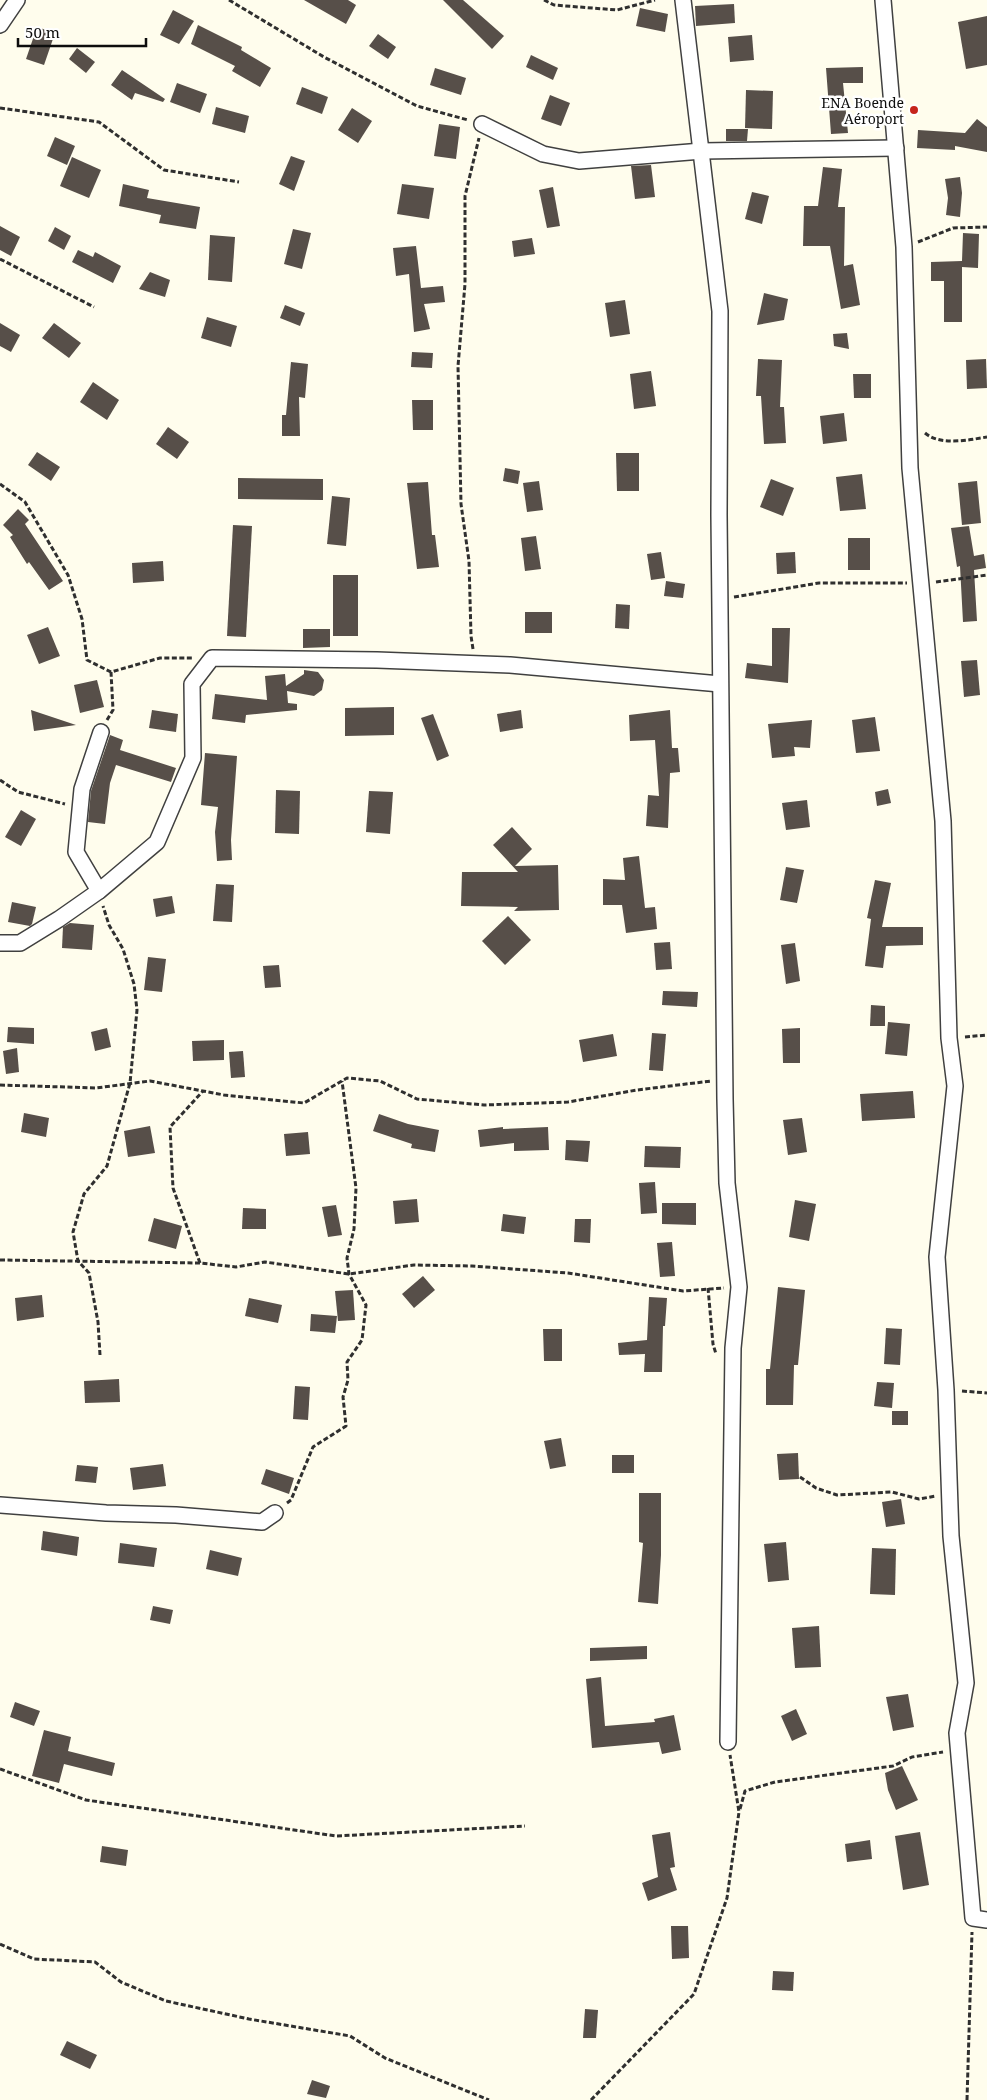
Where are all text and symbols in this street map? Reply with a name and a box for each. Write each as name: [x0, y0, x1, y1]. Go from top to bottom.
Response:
scale bar: [18, 15, 145, 47]
text: 50 m: [25, 22, 60, 42]
place label: ENA Boende Aéroport: [821, 93, 904, 128]
marker: ENA Boende Aéroport: [908, 104, 920, 116]

